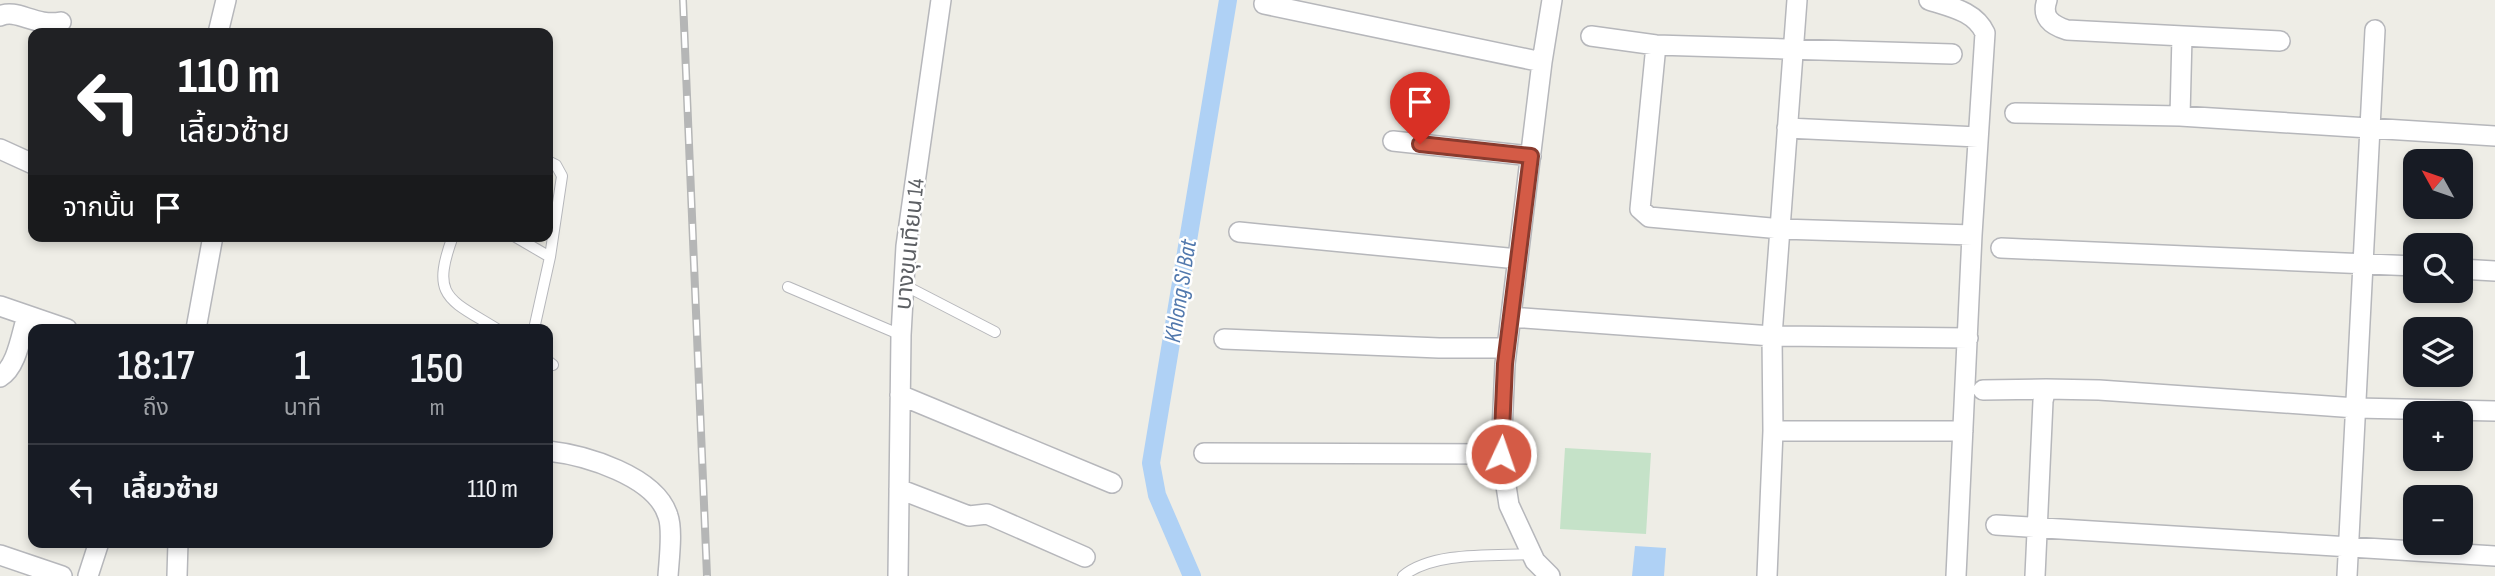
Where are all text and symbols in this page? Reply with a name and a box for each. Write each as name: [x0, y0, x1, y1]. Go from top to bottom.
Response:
text: 110 m: [178, 48, 280, 107]
icon: left: [63, 56, 154, 147]
pin: [1390, 72, 1450, 144]
icon: arrive: [1401, 83, 1439, 121]
text: เลี้ยวซ้าย: [178, 113, 290, 152]
north arrow: [2403, 149, 2473, 219]
map controls: [2403, 149, 2473, 555]
street label: บางขุนเทียน 14: [889, 177, 931, 311]
icon: arrive: [149, 189, 187, 227]
text: จากนั้น: [63, 193, 135, 224]
button: search: [2403, 233, 2473, 303]
water label: Khlong Si Bat: [1158, 237, 1203, 345]
button: layers: [2403, 317, 2473, 387]
text: 18:17: [117, 341, 194, 392]
text: 1: [295, 341, 310, 392]
text: 150: [411, 344, 464, 395]
text: ถึง: [143, 394, 169, 422]
text: นาที: [284, 394, 321, 422]
text: m: [430, 394, 444, 422]
button: +: [2403, 401, 2473, 471]
position arrow: [1464, 417, 1538, 491]
icon: left: [63, 471, 101, 509]
text: 110 m: [467, 474, 518, 505]
text: เลี้ยวซ้าย: [122, 475, 219, 506]
button: −: [2403, 485, 2473, 555]

